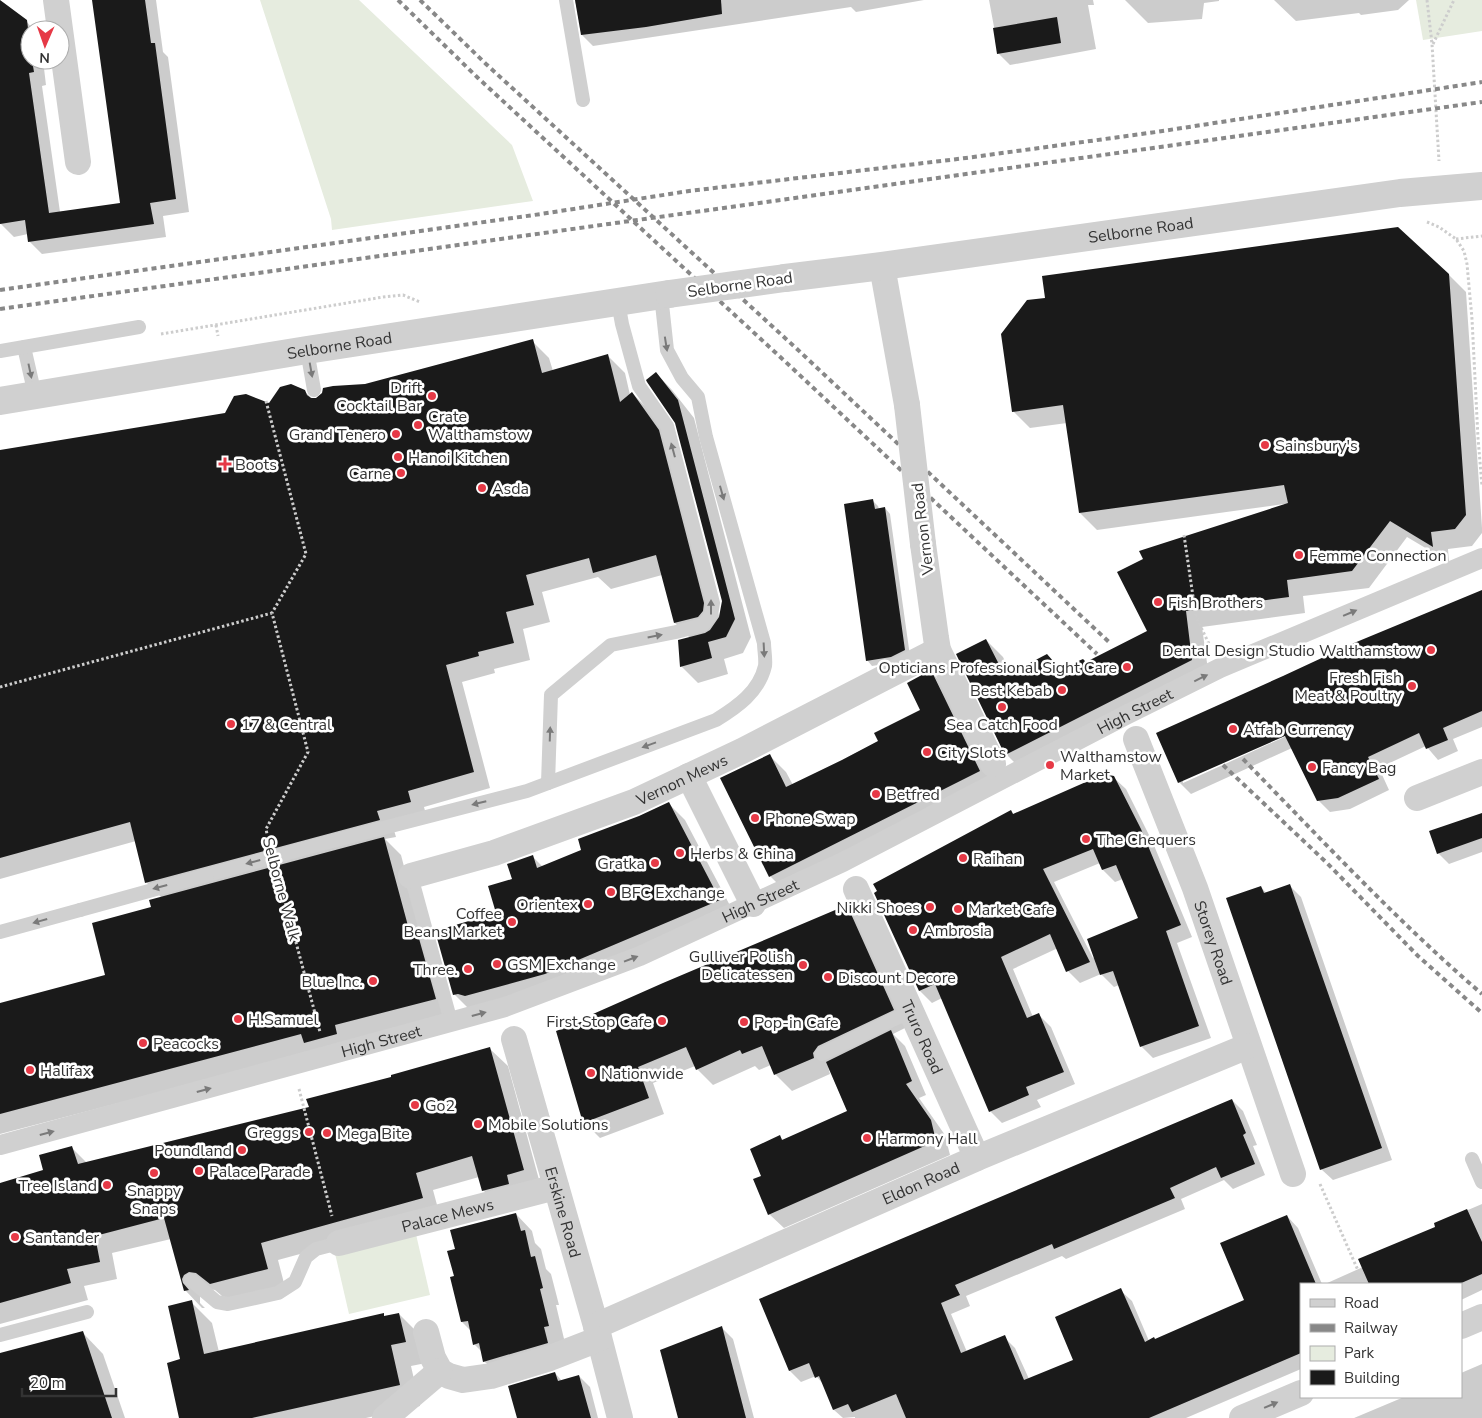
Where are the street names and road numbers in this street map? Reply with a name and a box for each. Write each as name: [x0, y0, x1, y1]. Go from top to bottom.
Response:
street label: Selborne Road: [1087, 212, 1195, 249]
street label: Selborne Road: [686, 267, 794, 303]
street label: Selborne Road: [285, 327, 394, 365]
street label: Vernon Road: [906, 482, 940, 577]
street label: High Street: [1093, 683, 1177, 740]
street label: Vernon Mews: [632, 749, 732, 812]
street label: Selborne Walk: [257, 835, 306, 945]
street label: High Street: [718, 874, 803, 929]
street label: Storey Road: [1188, 898, 1237, 988]
street label: Truro Road: [895, 997, 948, 1078]
street label: High Street: [339, 1020, 424, 1063]
street label: Eldon Road: [879, 1157, 963, 1210]
street label: Erskine Road: [539, 1164, 586, 1260]
street label: Palace Mews: [399, 1194, 496, 1238]

